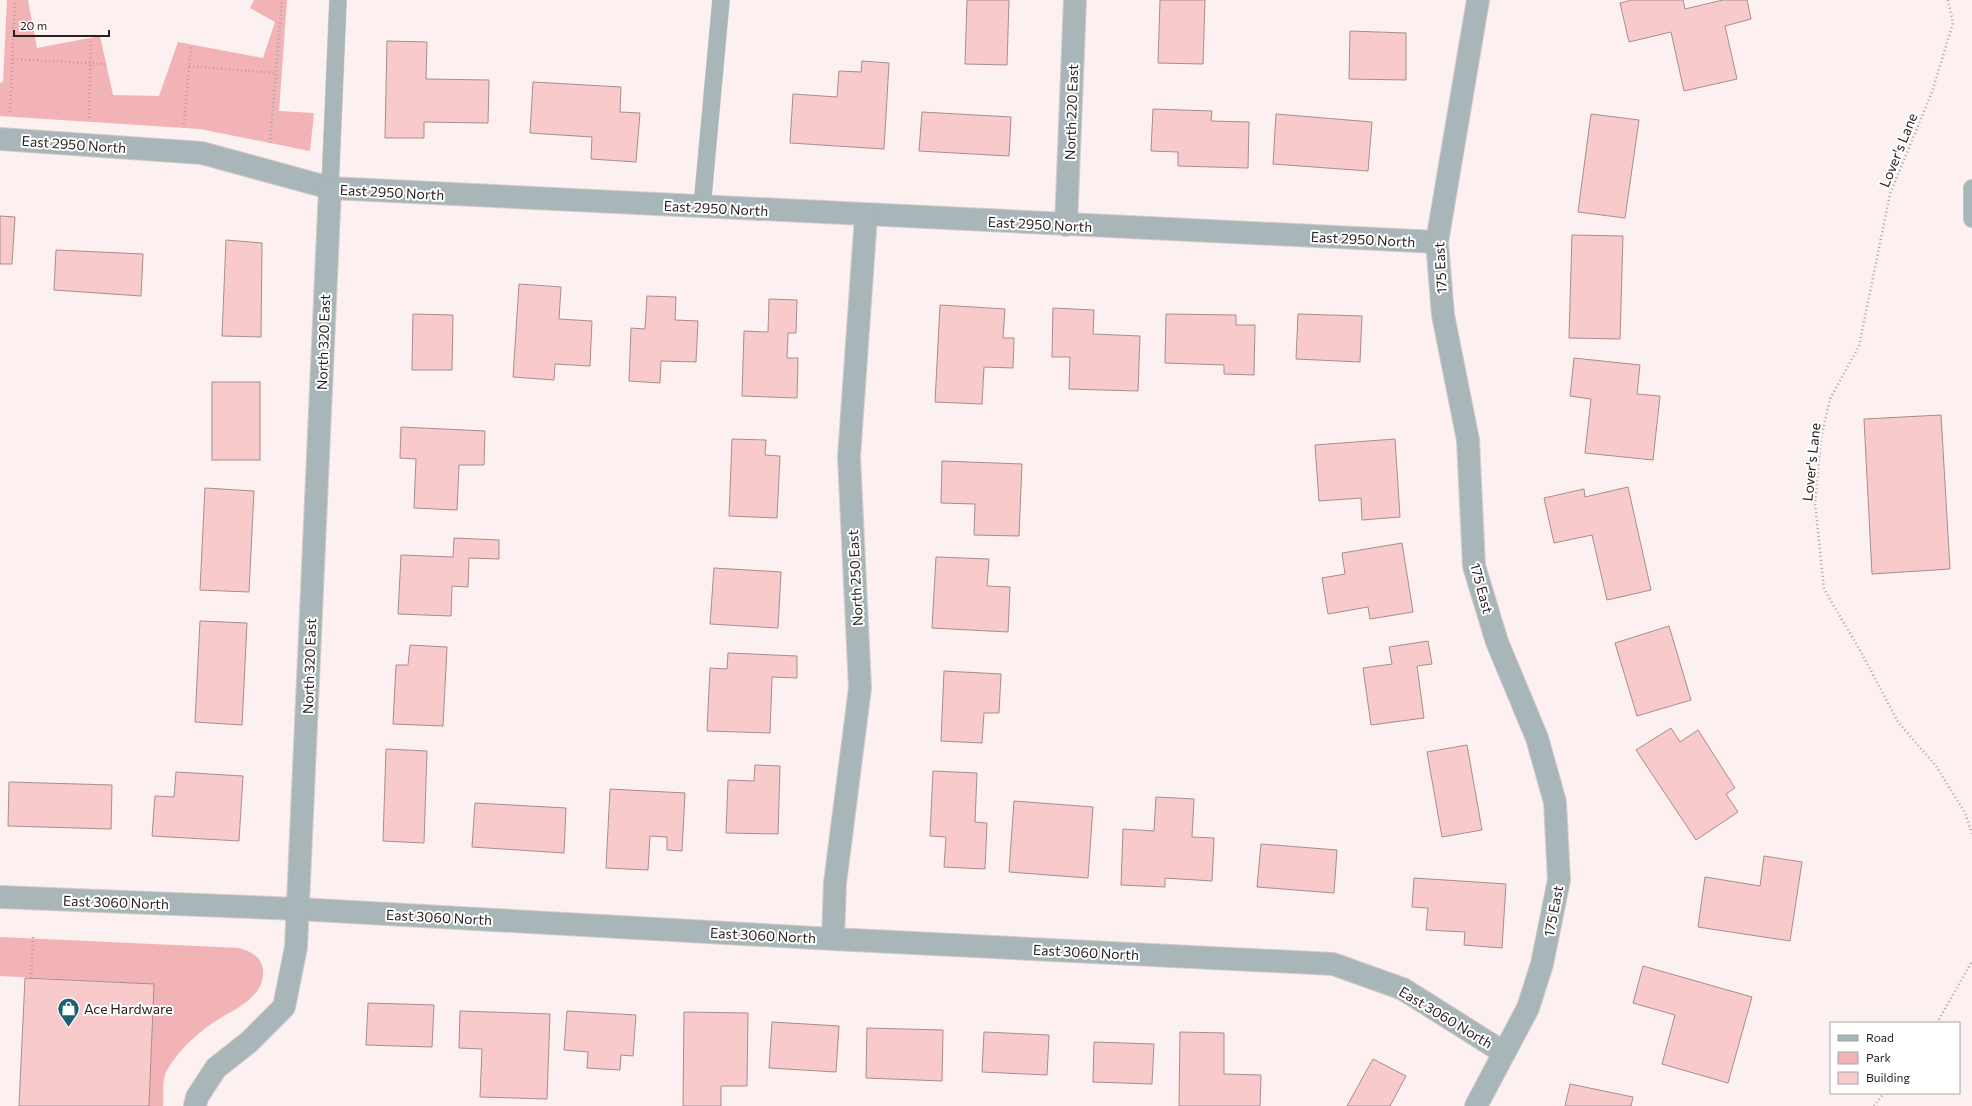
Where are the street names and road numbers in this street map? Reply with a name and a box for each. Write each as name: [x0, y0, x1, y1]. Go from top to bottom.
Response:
street label: North 220 East: [1061, 63, 1081, 160]
street label: Lover's Lane: [1875, 110, 1921, 190]
street label: East 2950 North: [21, 132, 127, 156]
street label: East 2950 North: [339, 181, 445, 203]
street label: East 2950 North: [663, 197, 769, 219]
street label: East 2950 North: [987, 213, 1093, 235]
street label: East 2950 North: [1310, 228, 1416, 250]
street label: 175 East: [1430, 241, 1450, 294]
street label: North 320 East: [313, 293, 333, 390]
street label: Lover's Lane: [1798, 422, 1824, 502]
street label: North 250 East: [844, 529, 866, 627]
street label: 175 East: [1467, 561, 1497, 615]
street label: North 320 East: [299, 617, 319, 714]
street label: 175 East: [1540, 884, 1566, 938]
street label: East 3060 North: [63, 892, 169, 912]
street label: East 3060 North: [386, 906, 492, 928]
street label: East 3060 North: [710, 924, 816, 946]
street label: East 3060 North: [1033, 941, 1139, 963]
street label: East 3060 North: [1396, 982, 1496, 1052]

